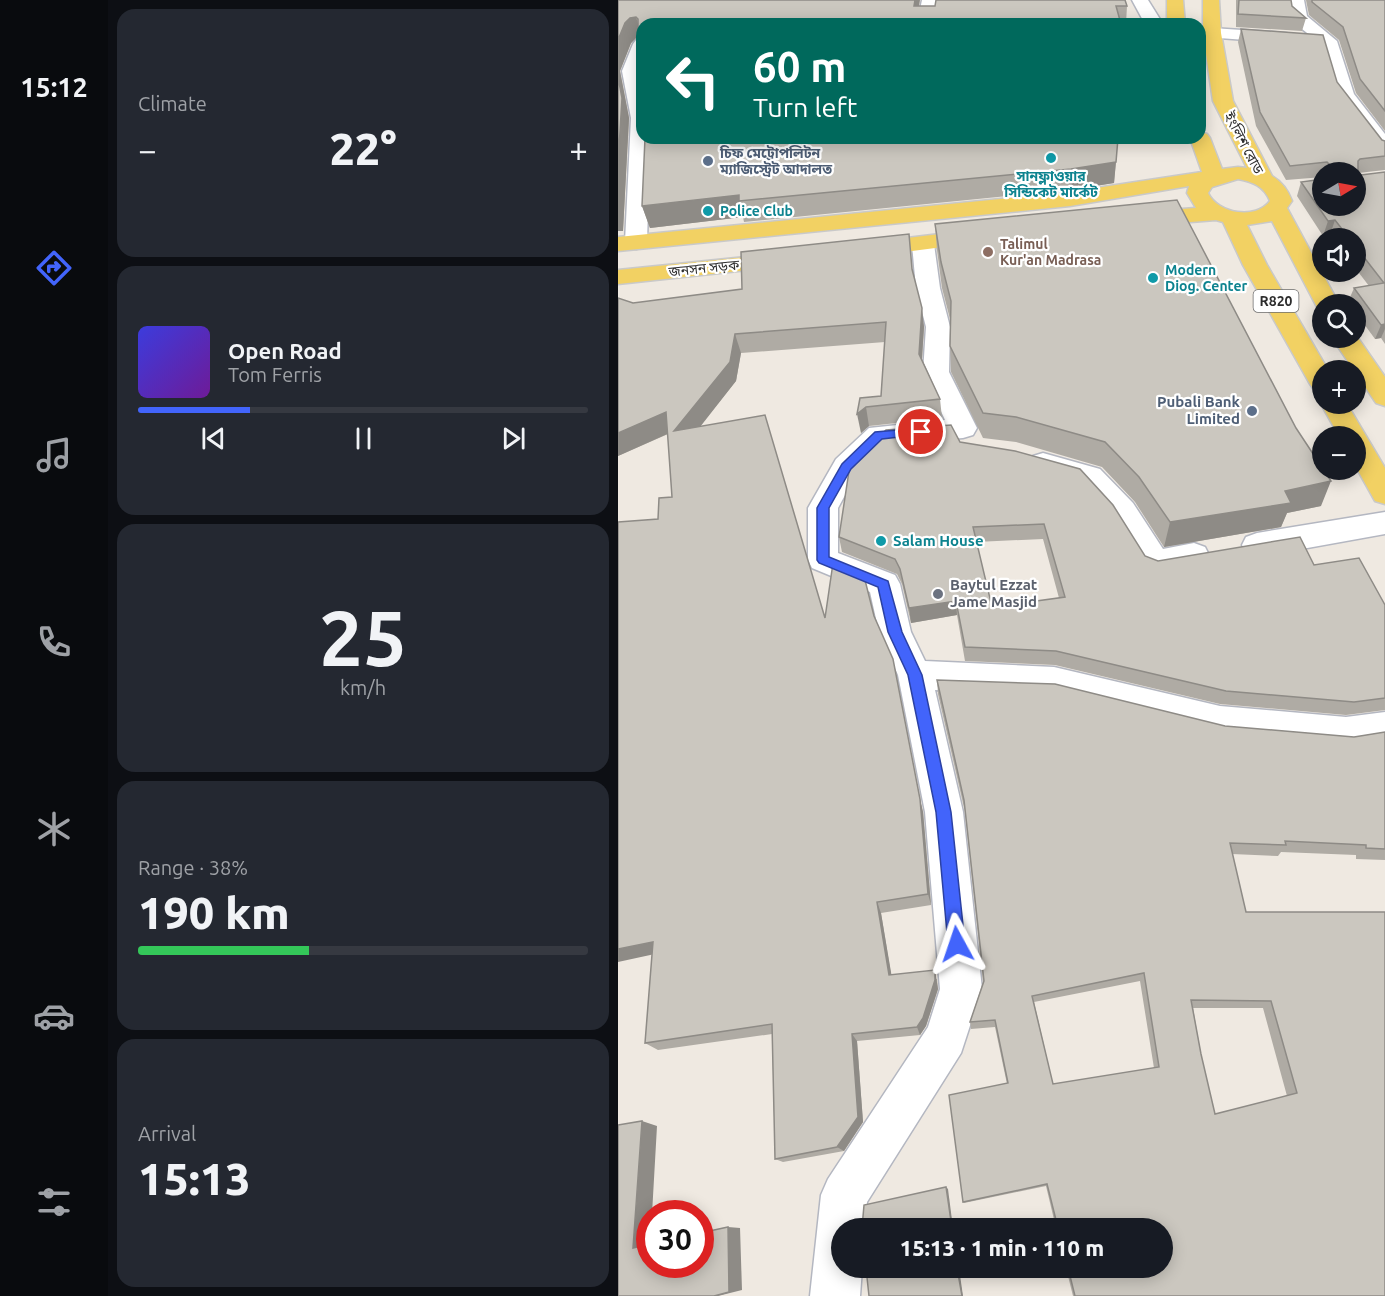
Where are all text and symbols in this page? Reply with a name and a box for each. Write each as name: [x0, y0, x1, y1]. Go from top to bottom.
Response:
icon: left: [654, 42, 732, 120]
text: 60 m: [753, 43, 847, 90]
text: 15:12: [20, 72, 88, 102]
text: Climate: [138, 92, 207, 115]
text: Turn left: [753, 92, 857, 122]
street label: ইংলিশ রোড: [1221, 109, 1267, 177]
text: 22°: [329, 123, 397, 174]
text: −: [138, 131, 157, 168]
text: +: [569, 131, 588, 168]
place label: চিফ মেট্রোপলিটন ম্যাজিস্ট্রেট আদালত: [719, 145, 832, 177]
marker: সানফ্লাওয়ার সিন্ডিকেট মার্কেট: [1044, 151, 1058, 165]
marker: চিফ মেট্রোপলিটন ম্যাজিস্ট্রেট আদালত: [701, 154, 715, 168]
north arrow: [1312, 162, 1366, 216]
map controls: [1312, 162, 1366, 480]
place label: সানফ্লাওয়ার সিন্ডিকেট মার্কেট: [1003, 168, 1098, 200]
place label: Police Club: [720, 203, 793, 219]
marker: Police Club: [701, 204, 715, 218]
button: sound: [1312, 228, 1366, 282]
place label: Talimul Kur'an Madrasa: [1000, 236, 1101, 268]
marker: Talimul Kur'an Madrasa: [981, 245, 995, 259]
icon: directions: [33, 247, 75, 289]
street label: জনসন সড়ক: [667, 256, 741, 280]
place label: Modern Diog. Center: [1165, 262, 1247, 294]
marker: Modern Diog. Center: [1146, 271, 1160, 285]
road number: R820: [1254, 290, 1298, 312]
button: search: [1312, 294, 1366, 348]
text: Open Road: [228, 338, 342, 363]
button: +: [1312, 360, 1366, 414]
text: Tom Ferris: [228, 363, 322, 386]
place label: Pubali Bank Limited: [1157, 393, 1241, 427]
marker: Pubali Bank Limited: [1245, 404, 1259, 418]
pin: [895, 406, 946, 457]
icon: arrive: [904, 415, 937, 448]
icon: previous: [197, 422, 230, 455]
icon: pause: [347, 422, 380, 455]
icon: next: [497, 422, 530, 455]
button: −: [1312, 426, 1366, 480]
icon: music: [33, 434, 75, 476]
place label: Salam House: [893, 532, 984, 549]
marker: Salam House: [874, 534, 888, 548]
place label: Baytul Ezzat Jame Masjid: [950, 576, 1038, 610]
marker: Baytul Ezzat Jame Masjid: [931, 587, 945, 601]
text: 25: [319, 593, 407, 681]
icon: phone: [33, 621, 75, 663]
text: km/h: [340, 676, 386, 699]
icon: climate: [33, 808, 75, 850]
text: Range · 38%: [138, 856, 248, 879]
text: 190 km: [138, 887, 290, 938]
position arrow: [925, 912, 989, 976]
icon: car: [33, 995, 75, 1037]
text: Arrival: [138, 1122, 196, 1145]
text: 15:13: [138, 1153, 251, 1204]
icon: filters: [33, 1181, 75, 1223]
speed limit sign: 30: [636, 1200, 714, 1278]
text: 15:13 · 1 min · 110 m: [900, 1235, 1104, 1260]

